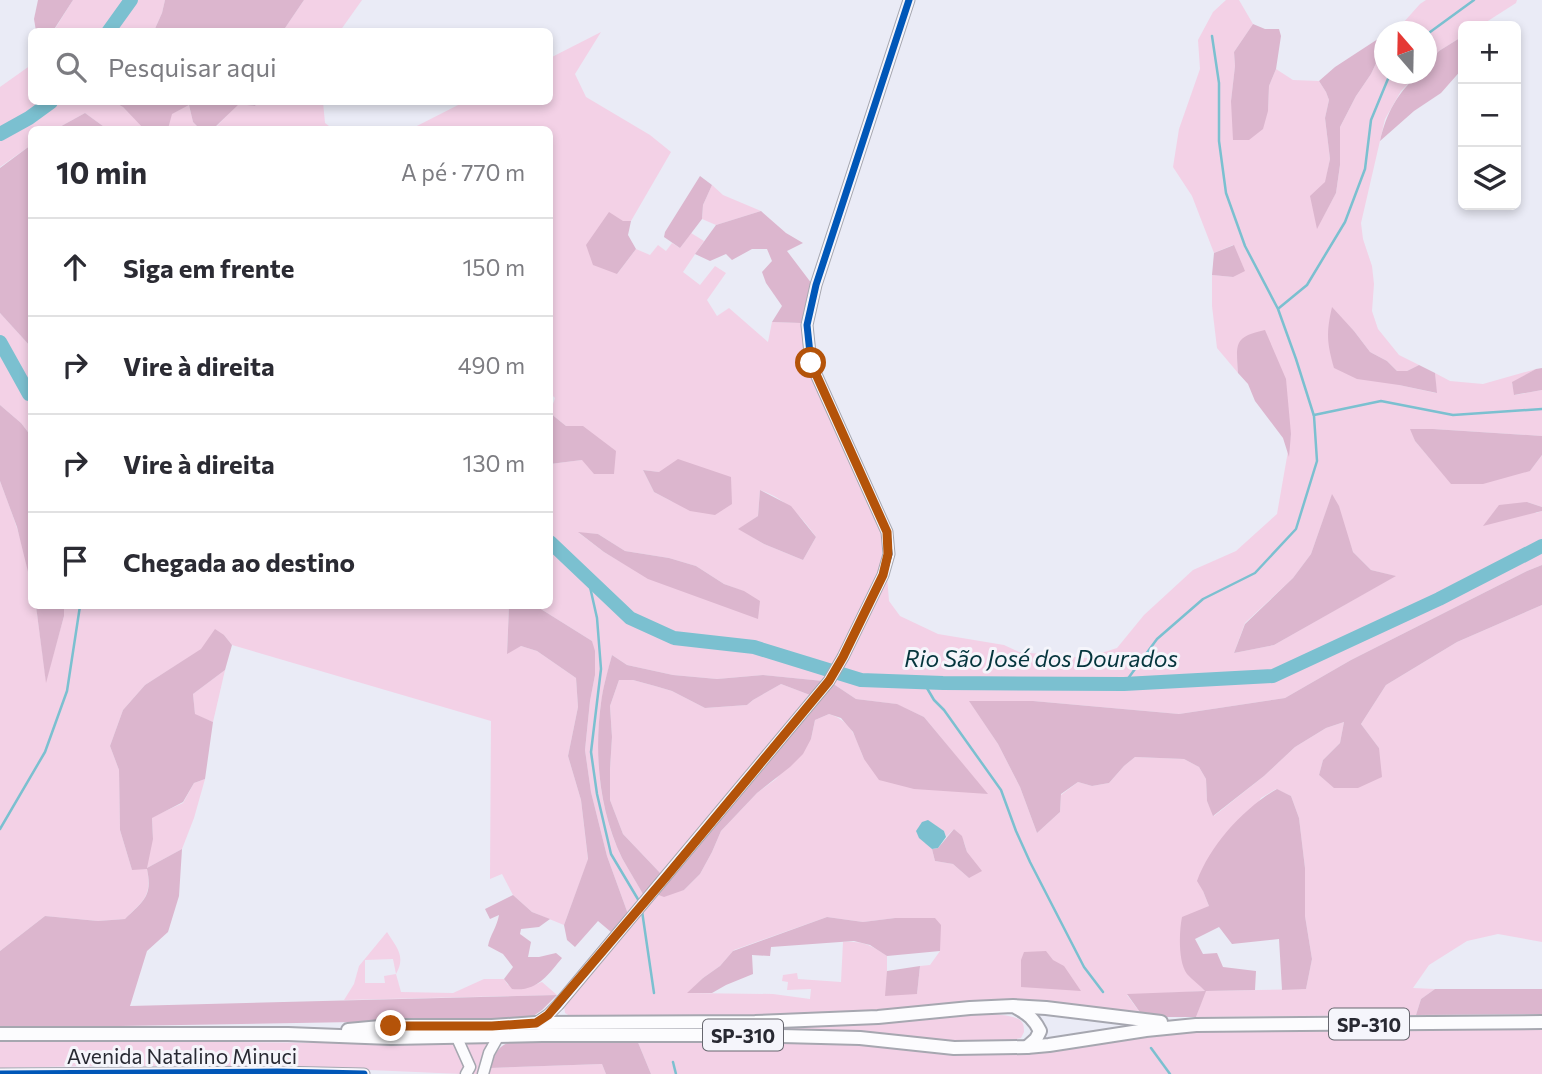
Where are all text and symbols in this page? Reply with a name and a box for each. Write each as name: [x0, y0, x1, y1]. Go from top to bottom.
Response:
north arrow: [1374, 21, 1437, 84]
map controls: [1458, 21, 1521, 210]
button: +: [1458, 21, 1521, 84]
search box: [28, 28, 553, 105]
icon: search: [52, 48, 90, 86]
text: Pesquisar aqui: [108, 51, 277, 82]
button: −: [1458, 84, 1521, 147]
button: layers: [1458, 147, 1521, 210]
text: 10 min: [56, 153, 147, 190]
text: A pé · 770 m: [401, 158, 525, 186]
icon: ahead: [56, 248, 94, 286]
text: Siga em frente: [123, 252, 294, 283]
text: 150 m: [462, 253, 525, 281]
icon: right: [56, 346, 94, 384]
route start: [795, 347, 826, 378]
text: Vire à direita: [123, 350, 275, 381]
text: 490 m: [458, 351, 525, 379]
icon: right: [56, 444, 94, 482]
text: Vire à direita: [123, 448, 275, 479]
text: 130 m: [463, 449, 525, 477]
icon: arrive: [56, 542, 94, 580]
text: Chegada ao destino: [123, 546, 355, 577]
water label: Rio São José dos Dourados: [904, 644, 1178, 672]
road number: SP-310: [1329, 1008, 1409, 1040]
route end: [375, 1010, 406, 1041]
road number: SP-310: [703, 1020, 783, 1050]
street label: Avenida Natalino Minuci: [67, 1043, 297, 1068]

